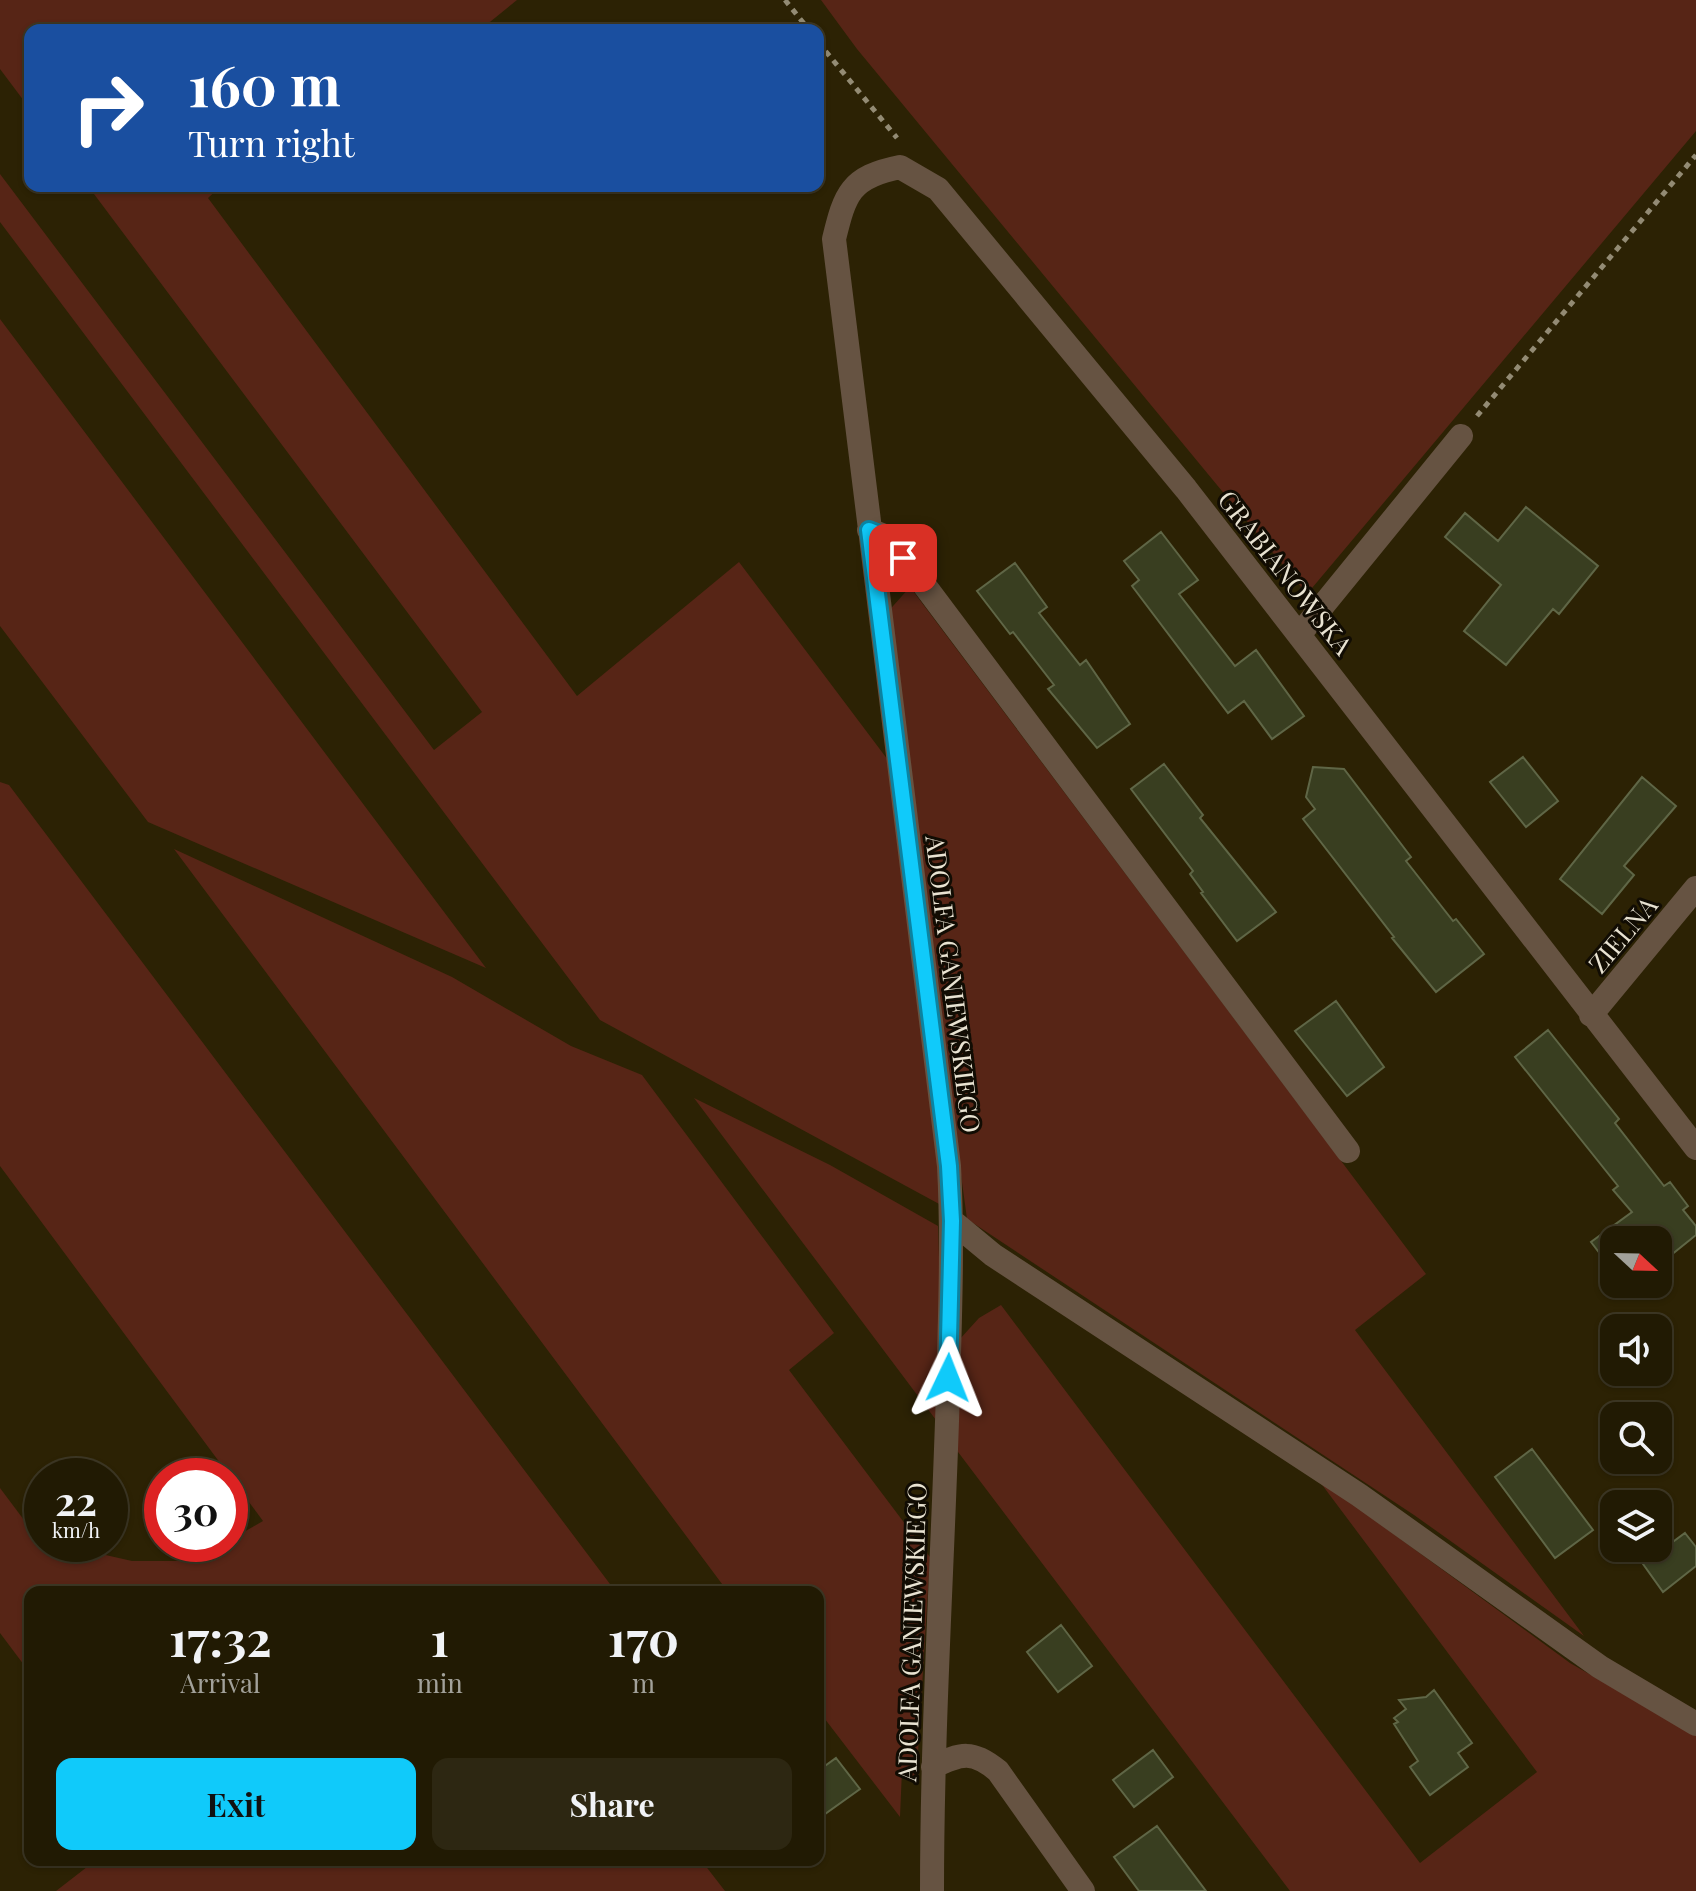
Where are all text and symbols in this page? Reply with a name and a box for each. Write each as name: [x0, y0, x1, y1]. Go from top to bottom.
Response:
text: 160 m: [188, 46, 341, 121]
icon: right: [56, 56, 160, 160]
text: Turn right: [188, 118, 355, 166]
street label: GRABIANOWSKA: [1211, 482, 1362, 662]
pin: [869, 524, 937, 592]
icon: arrive: [881, 536, 925, 580]
street label: ADOLFA GANIEWSKIEGO: [918, 832, 990, 1135]
street label: ZIELNA: [1580, 888, 1665, 980]
north arrow: [1600, 1226, 1672, 1298]
map controls: [1600, 1226, 1672, 1562]
button: sound: [1600, 1314, 1672, 1386]
position arrow: [906, 1336, 990, 1420]
button: search: [1600, 1402, 1672, 1474]
speed limit sign: 30: [144, 1458, 248, 1562]
text: 22: [55, 1473, 97, 1526]
street label: ADOLFA GANIEWSKIEGO: [888, 1482, 934, 1783]
button: layers: [1600, 1490, 1672, 1562]
text: km/h: [52, 1516, 100, 1543]
text: 17:32: [169, 1605, 272, 1669]
text: 1: [431, 1605, 449, 1669]
text: 170: [608, 1605, 679, 1669]
text: Arrival: [180, 1665, 260, 1700]
text: min: [417, 1665, 463, 1700]
text: m: [632, 1665, 655, 1700]
button: Exit: [56, 1758, 416, 1850]
button: Share: [432, 1758, 792, 1850]

